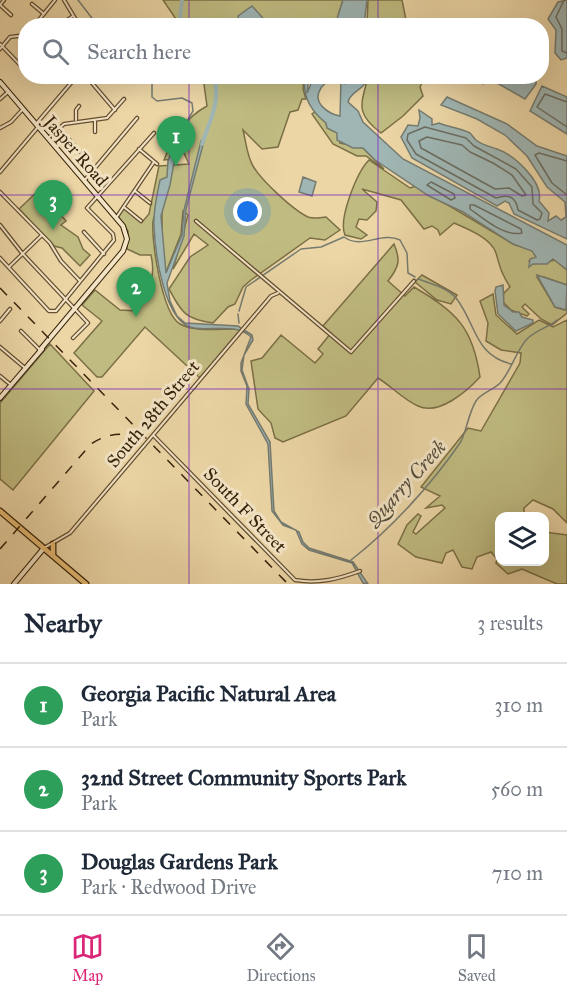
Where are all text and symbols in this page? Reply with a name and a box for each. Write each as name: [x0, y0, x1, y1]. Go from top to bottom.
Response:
search box: [18, 18, 549, 84]
icon: search: [39, 35, 72, 68]
text: Search here: [87, 38, 191, 65]
street label: Jasper Road: [37, 110, 113, 192]
pin: 1: [156, 116, 195, 166]
pin: 3: [34, 180, 72, 230]
your location: [233, 197, 262, 226]
pin: 2: [116, 268, 156, 317]
street label: South 28th Street: [102, 356, 205, 472]
water label: Quarry Creek: [360, 435, 451, 532]
street label: South F Street: [199, 463, 291, 558]
map controls: [495, 512, 549, 566]
button: layers: [495, 512, 549, 566]
text: Nearby: [24, 607, 102, 639]
text: 3 results: [477, 611, 543, 635]
text: Georgia Pacific Natural Area: [81, 680, 336, 707]
text: 1: [40, 693, 47, 717]
text: 310 m: [494, 693, 543, 717]
text: Park: [81, 707, 117, 731]
text: 32nd Street Community Sports Park: [81, 764, 407, 791]
text: 2: [39, 777, 48, 801]
text: 560 m: [491, 777, 543, 801]
text: Park: [81, 791, 117, 815]
text: Douglas Gardens Park: [81, 848, 278, 875]
text: 3: [40, 861, 48, 885]
text: 710 m: [492, 861, 543, 885]
text: Park · Redwood Drive: [81, 875, 256, 899]
tab: Map: [71, 930, 104, 985]
tab: Directions: [246, 930, 315, 985]
tab: Saved: [458, 930, 496, 985]

